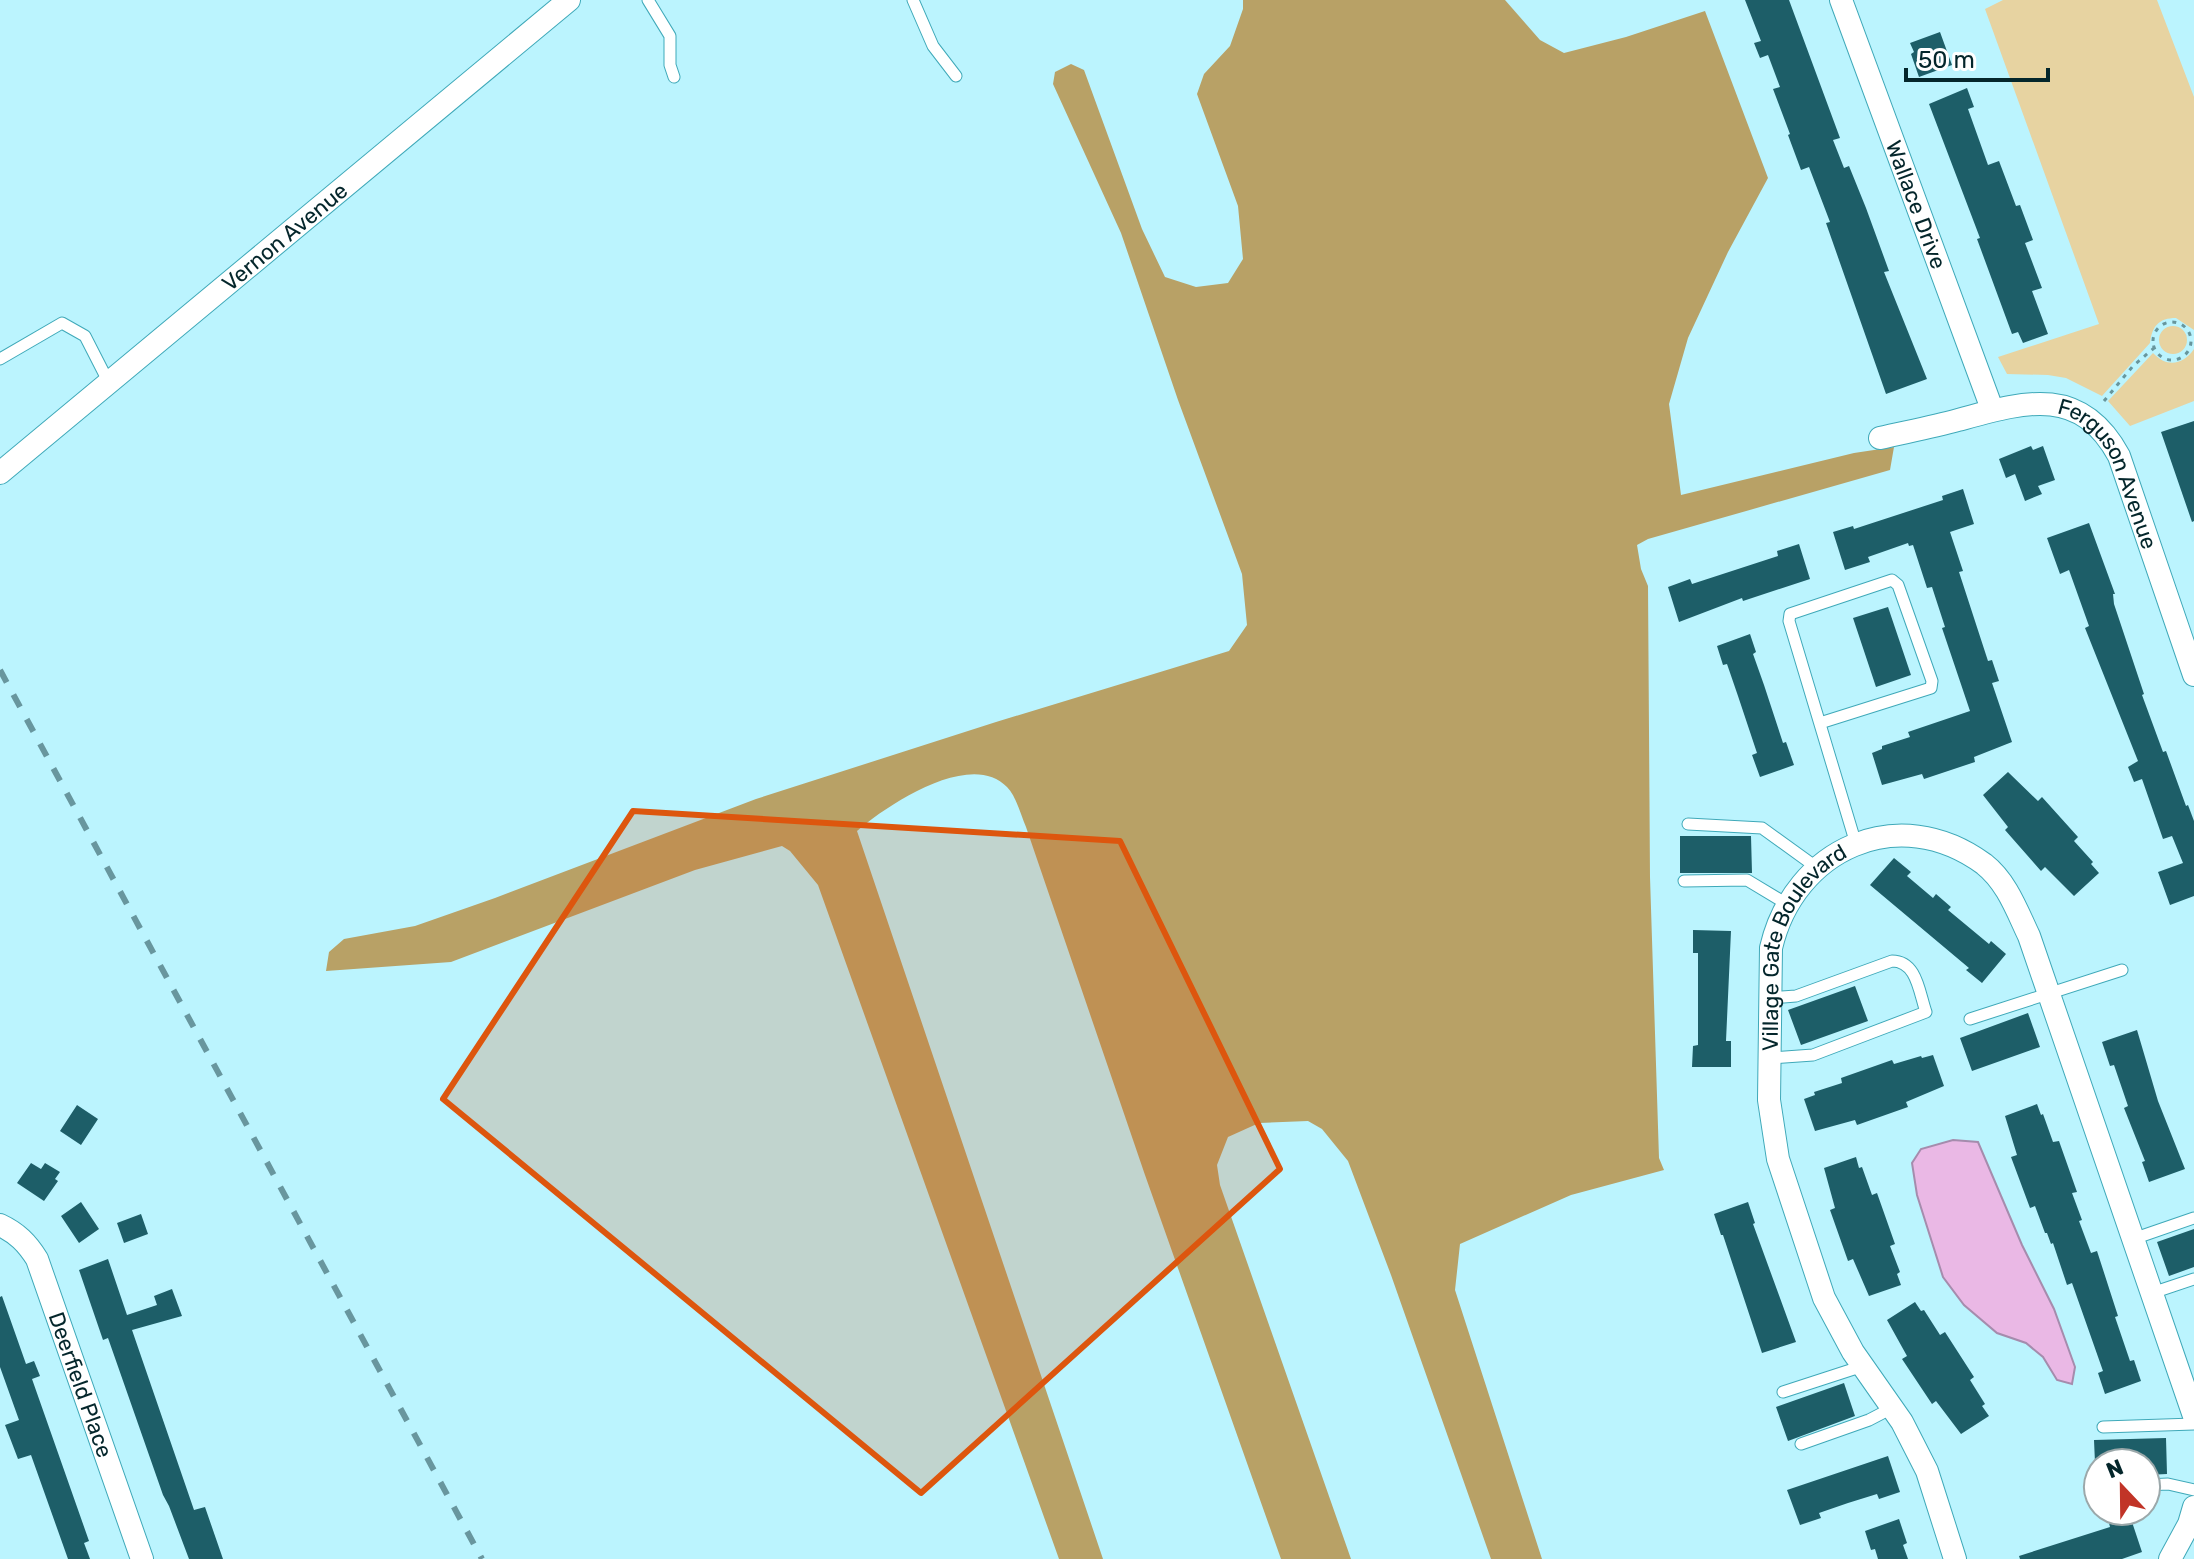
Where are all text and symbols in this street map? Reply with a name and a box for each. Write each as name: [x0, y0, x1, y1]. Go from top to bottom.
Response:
scale bar: [1906, 32, 2048, 82]
text: 50 m: [1918, 46, 1975, 74]
street label: Wallace Drive: [1880, 136, 1953, 273]
street label: Vernon Avenue: [216, 176, 353, 296]
street label: Ferguson Avenue: [2055, 392, 2163, 552]
street label: Village Gate Boulevard: [1756, 838, 1851, 1051]
street label: Deerfield Place: [43, 1308, 119, 1461]
north arrow: [2082, 1447, 2162, 1527]
text: N: [2102, 1453, 2127, 1484]

